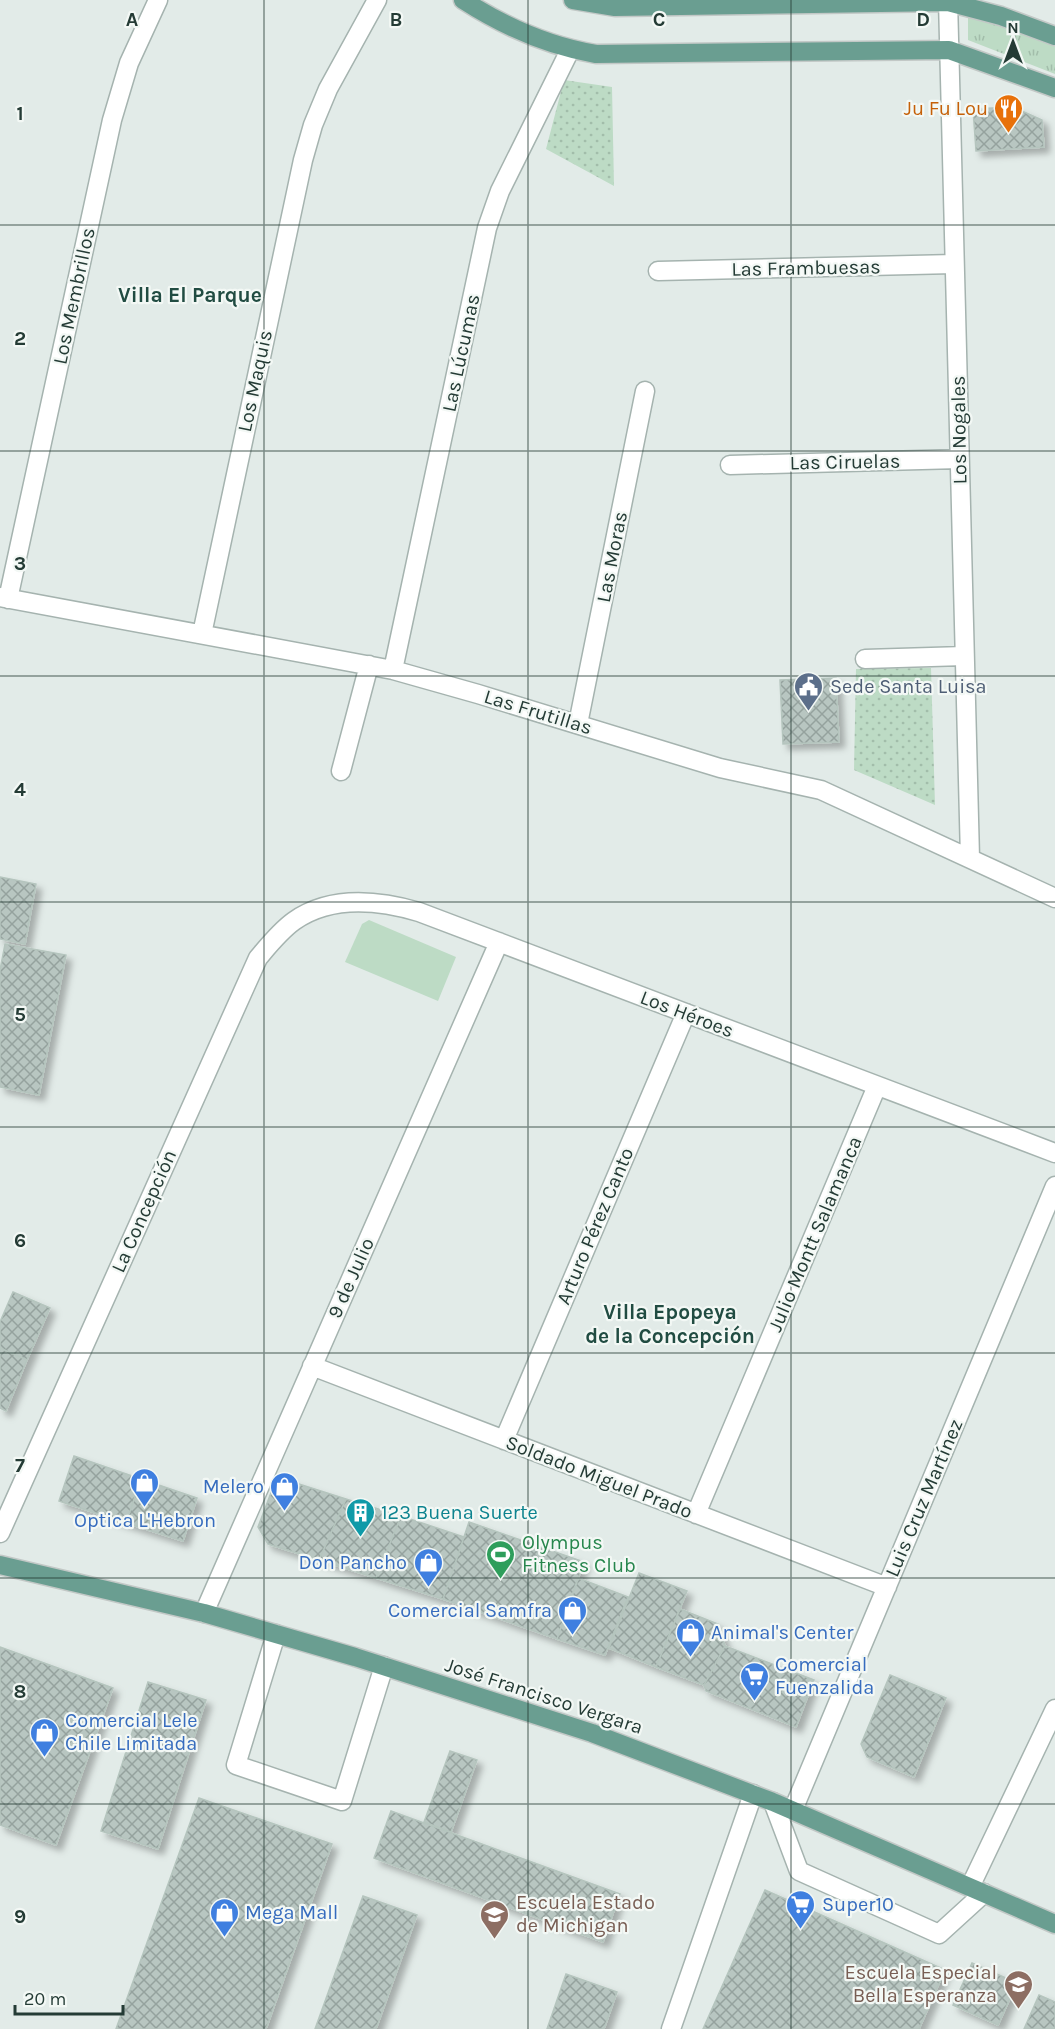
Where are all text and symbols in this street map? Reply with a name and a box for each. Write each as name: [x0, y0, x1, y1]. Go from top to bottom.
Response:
text: A: [126, 8, 139, 31]
text: B: [390, 8, 402, 31]
text: C: [653, 8, 665, 31]
text: D: [916, 8, 930, 31]
north arrow: [983, 12, 1043, 72]
text: N: [1007, 18, 1019, 37]
restaurant icon: Ju Fu Lou: [993, 92, 1025, 134]
place label: Ju Fu Lou: [904, 97, 988, 120]
text: 1: [16, 102, 24, 125]
street label: Los Membrillos: [48, 226, 100, 366]
street label: Las Frambuesas: [731, 255, 881, 281]
district label: Villa El Parque: [118, 283, 262, 308]
street label: Las Lúcumas: [437, 292, 485, 414]
text: 2: [14, 327, 26, 350]
street label: Los Maquis: [233, 328, 277, 434]
street label: Los Nogales: [947, 375, 971, 485]
street label: Las Ciruelas: [790, 450, 900, 474]
street label: Las Moras: [592, 510, 632, 604]
text: 3: [14, 552, 26, 575]
public building icon: Sede Santa Luisa: [793, 670, 825, 712]
place label: Sede Santa Luisa: [830, 675, 987, 698]
street label: Las Frutillas: [481, 685, 595, 739]
text: 4: [14, 778, 26, 801]
street label: Los Héroes: [637, 986, 737, 1042]
text: 5: [14, 1003, 26, 1026]
street label: Julio Montt Salamanca: [763, 1133, 867, 1335]
street label: Arturo Pérez Canto: [552, 1144, 638, 1308]
street label: La Concepción: [107, 1146, 181, 1276]
text: 6: [14, 1229, 26, 1252]
street label: 9 de Julio: [323, 1234, 379, 1322]
district label: Villa Epopeya de la Concepción: [585, 1300, 755, 1348]
street label: Luis Cruz Martínez: [880, 1416, 968, 1580]
street label: Soldado Miguel Prado: [502, 1431, 696, 1523]
text: 7: [15, 1454, 25, 1477]
shop icon: Optica L'Hebron: [129, 1466, 161, 1508]
shop icon: Melero: [269, 1470, 301, 1512]
place label: Melero: [203, 1475, 264, 1498]
building icon: 123 Buena Suerte: [344, 1496, 376, 1538]
place label: 123 Buena Suerte: [381, 1501, 538, 1524]
place label: Optica L'Hebron: [74, 1509, 216, 1532]
place label: Olympus Fitness Club: [522, 1531, 636, 1577]
sports icon: Olympus Fitness Club: [485, 1538, 517, 1580]
shop icon: Don Pancho: [412, 1546, 444, 1588]
place label: Don Pancho: [299, 1551, 407, 1574]
shop icon: Comercial Samfra: [557, 1594, 589, 1636]
place label: Comercial Samfra: [388, 1599, 552, 1622]
shop icon: Animal's Center: [674, 1616, 706, 1658]
place label: Animal's Center: [711, 1621, 854, 1644]
street label: José Francisco Vergara: [442, 1653, 646, 1739]
place label: Comercial Fuenzalida: [775, 1653, 874, 1699]
supermarket icon: Comercial Fuenzalida: [738, 1660, 770, 1702]
text: 8: [14, 1680, 26, 1703]
place label: Comercial Lele Chile Limitada: [65, 1709, 198, 1755]
shop icon: Comercial Lele Chile Limitada: [28, 1716, 60, 1758]
supermarket icon: Super10: [785, 1888, 817, 1930]
place label: Escuela Estado de Michigan: [516, 1891, 655, 1937]
place label: Super10: [822, 1893, 894, 1916]
shop icon: Mega Mall: [208, 1896, 240, 1938]
school or university icon: Escuela Estado de Michigan: [479, 1898, 511, 1940]
place label: Mega Mall: [245, 1901, 338, 1924]
text: 9: [14, 1905, 26, 1928]
place label: Escuela Especial Bella Esperanza: [845, 1961, 997, 2007]
school or university icon: Escuela Especial Bella Esperanza: [1002, 1968, 1034, 2010]
scale bar: [15, 1978, 123, 2016]
text: 20 m: [24, 1988, 66, 2010]

